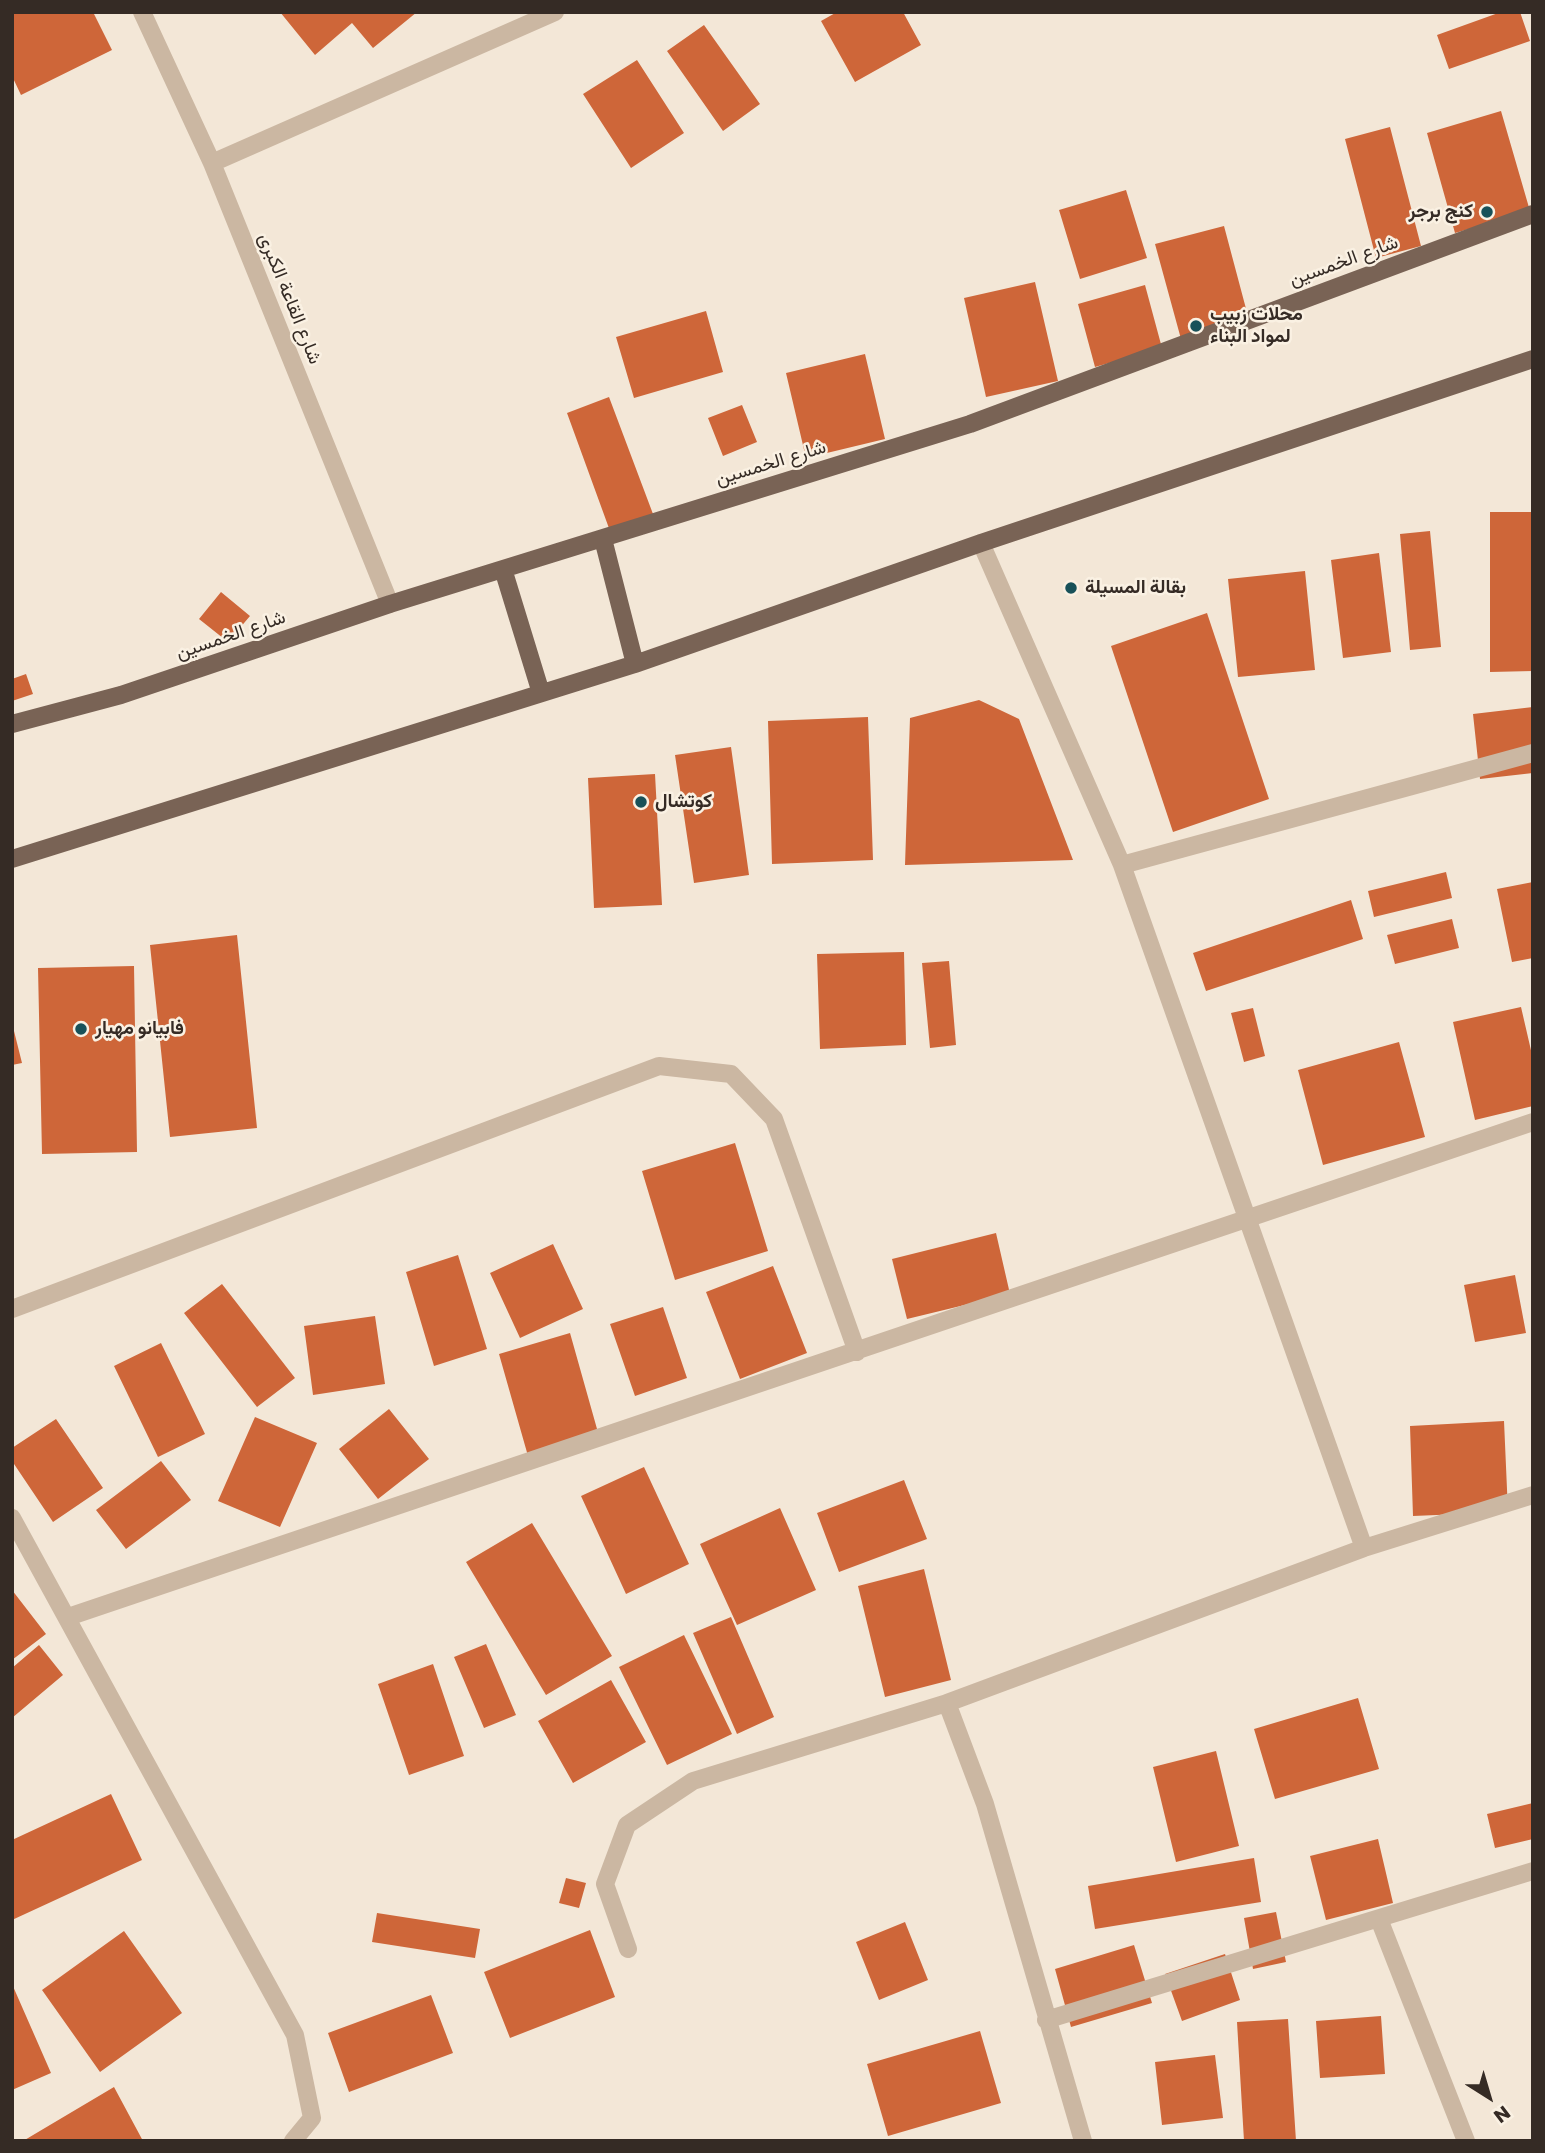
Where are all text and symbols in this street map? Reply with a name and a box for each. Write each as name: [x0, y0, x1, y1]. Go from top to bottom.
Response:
place label: كنج برجر: [1408, 201, 1473, 223]
marker: كنج برجر: [1479, 204, 1495, 220]
street label: شارع القاعة الكبرى: [252, 230, 326, 368]
street label: شارع الخمسين: [1286, 232, 1402, 292]
place label: محلات زبيب لمواد البناء: [1210, 304, 1303, 348]
marker: محلات زبيب لمواد البناء: [1188, 318, 1204, 334]
street label: شارع الخمسين: [713, 436, 829, 492]
place label: بقالة المسيلة: [1085, 577, 1186, 599]
marker: بقالة المسيلة: [1063, 580, 1079, 596]
street label: شارع الخمسين: [173, 607, 289, 665]
place label: كوتشال: [655, 791, 712, 813]
marker: كوتشال: [633, 794, 649, 810]
place label: فابيانو مهيار: [95, 1018, 184, 1040]
marker: فابيانو مهيار: [73, 1021, 89, 1037]
north arrow: [1454, 2062, 1524, 2132]
text: N: [1488, 2099, 1516, 2129]

